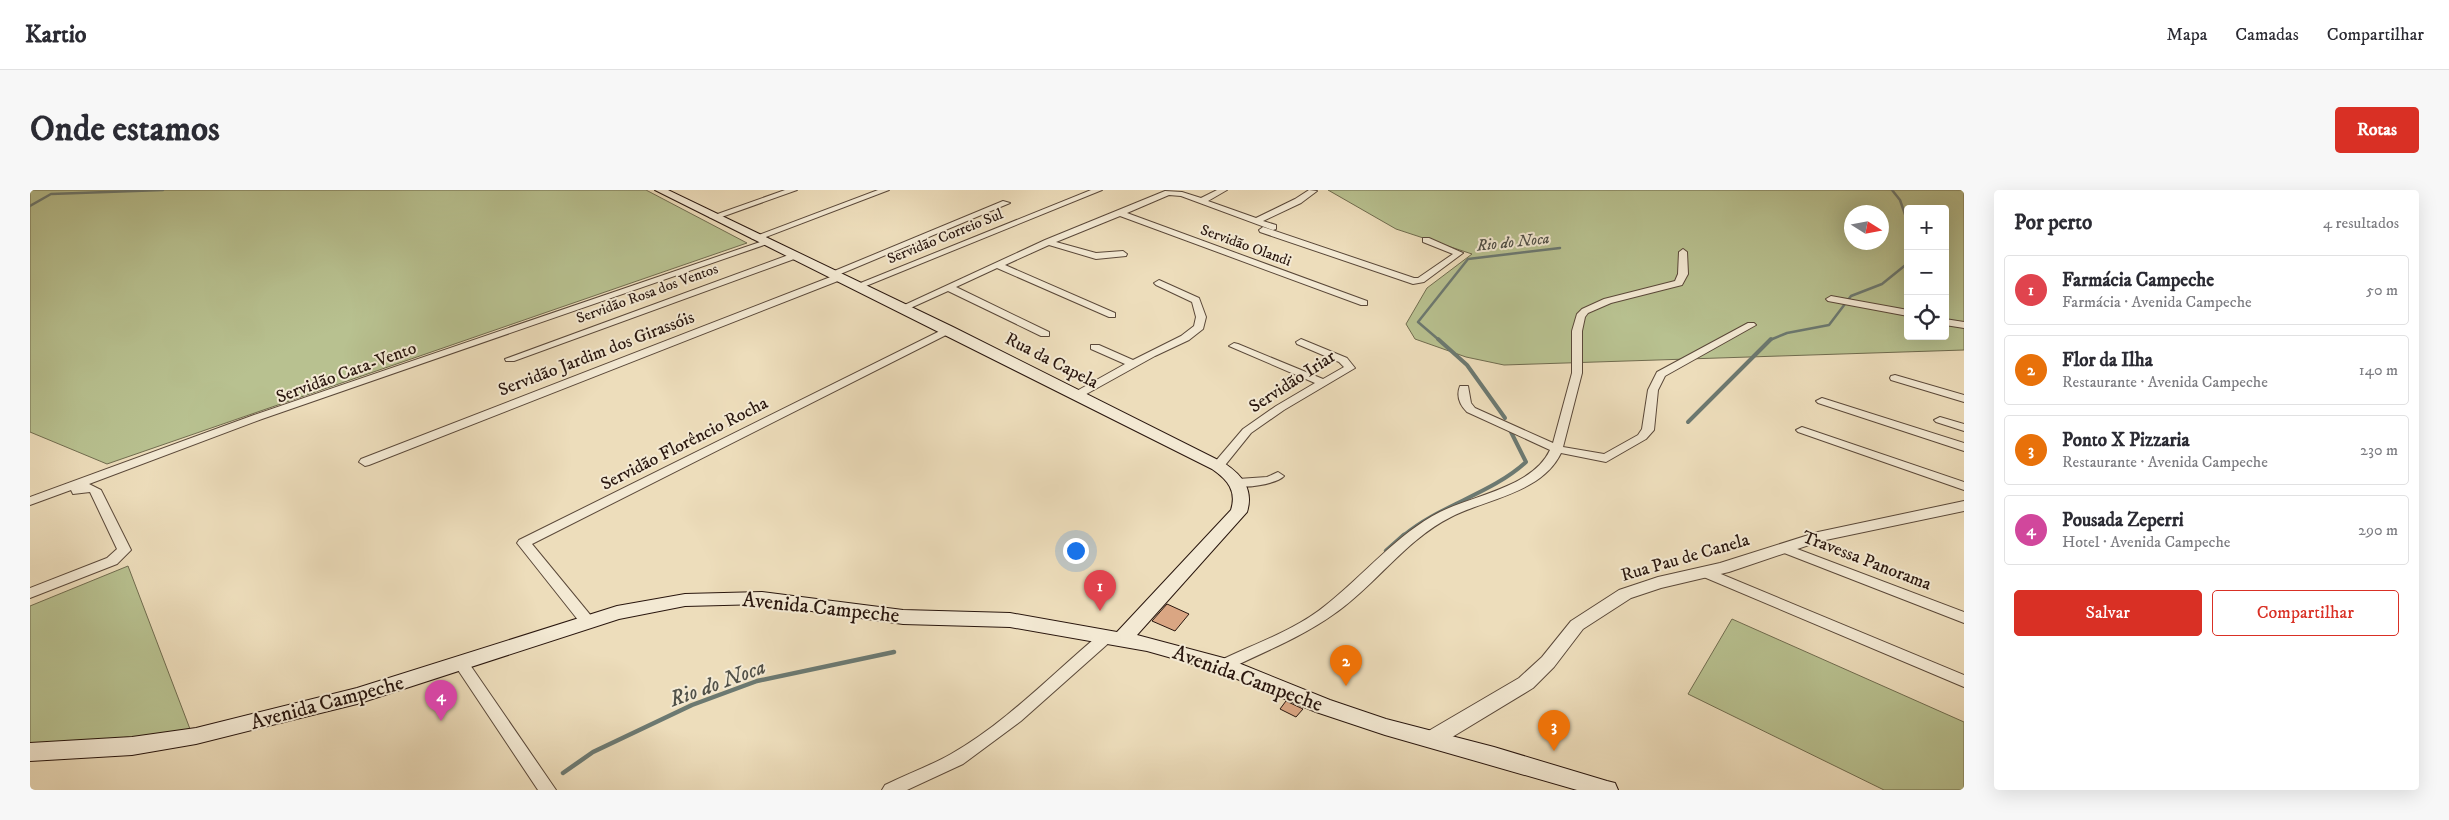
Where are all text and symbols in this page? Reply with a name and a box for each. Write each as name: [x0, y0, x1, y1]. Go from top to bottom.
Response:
text: Kartio: [25, 20, 87, 50]
text: Mapa: [2167, 24, 2207, 46]
text: Camadas: [2235, 24, 2299, 46]
text: Compartilhar: [2327, 24, 2424, 46]
button: Rotas: [2335, 107, 2419, 153]
text: Onde estamos: [30, 108, 220, 152]
street label: Servidão Correio Sul: [884, 204, 1006, 268]
north arrow: [1844, 205, 1889, 250]
map controls: [1904, 205, 1949, 340]
button: +: [1904, 205, 1949, 250]
text: Por perto: [2014, 210, 2092, 236]
text: 4 resultados: [2323, 213, 2399, 233]
street label: Servidão Olandi: [1198, 220, 1294, 271]
water label: Rio do Noca: [1475, 228, 1551, 256]
button: −: [1904, 250, 1949, 295]
street label: Servidão Rosa dos Ventos: [574, 259, 721, 328]
text: Farmácia Campeche: [2062, 269, 2214, 292]
text: 1: [2028, 280, 2034, 300]
text: 50 m: [2366, 280, 2398, 300]
text: Farmácia · Avenida Campeche: [2062, 292, 2252, 312]
button: locate: [1904, 295, 1949, 340]
street label: Servidão Jardim dos Girassóis: [495, 306, 698, 402]
street label: Rua da Capela: [1001, 328, 1102, 394]
street label: Servidão Cata-Vento: [273, 337, 420, 409]
street label: Servidão Iriar: [1245, 346, 1340, 418]
text: Flor da Ilha: [2062, 349, 2153, 372]
text: 2: [2027, 360, 2035, 380]
text: 140 m: [2359, 360, 2398, 380]
text: Restaurante · Avenida Campeche: [2062, 372, 2268, 392]
street label: Servidão Florêncio Rocha: [597, 392, 772, 496]
text: Ponto X Pizzaria: [2062, 429, 2190, 452]
text: 3: [2028, 440, 2034, 460]
text: 230 m: [2360, 440, 2398, 460]
text: Restaurante · Avenida Campeche: [2062, 452, 2268, 472]
text: Pousada Zeperri: [2062, 509, 2184, 532]
text: 4: [2026, 520, 2036, 540]
text: 290 m: [2358, 520, 2398, 540]
street label: Travessa Panorama: [1799, 526, 1935, 596]
street label: Rua Pau de Canela: [1619, 529, 1752, 587]
text: Hotel · Avenida Campeche: [2062, 532, 2230, 552]
your location: [1063, 538, 1089, 564]
pin: 1: [1084, 570, 1116, 611]
street label: Avenida Campeche: [741, 587, 901, 629]
button: Salvar: [2014, 590, 2202, 636]
button: Compartilhar: [2212, 590, 2399, 636]
street label: Avenida Campeche: [1169, 640, 1326, 718]
pin: 2: [1330, 645, 1362, 686]
water label: Rio do Noca: [665, 654, 769, 714]
street label: Avenida Campeche: [248, 670, 407, 736]
pin: 4: [425, 680, 457, 721]
pin: 3: [1538, 710, 1570, 751]

